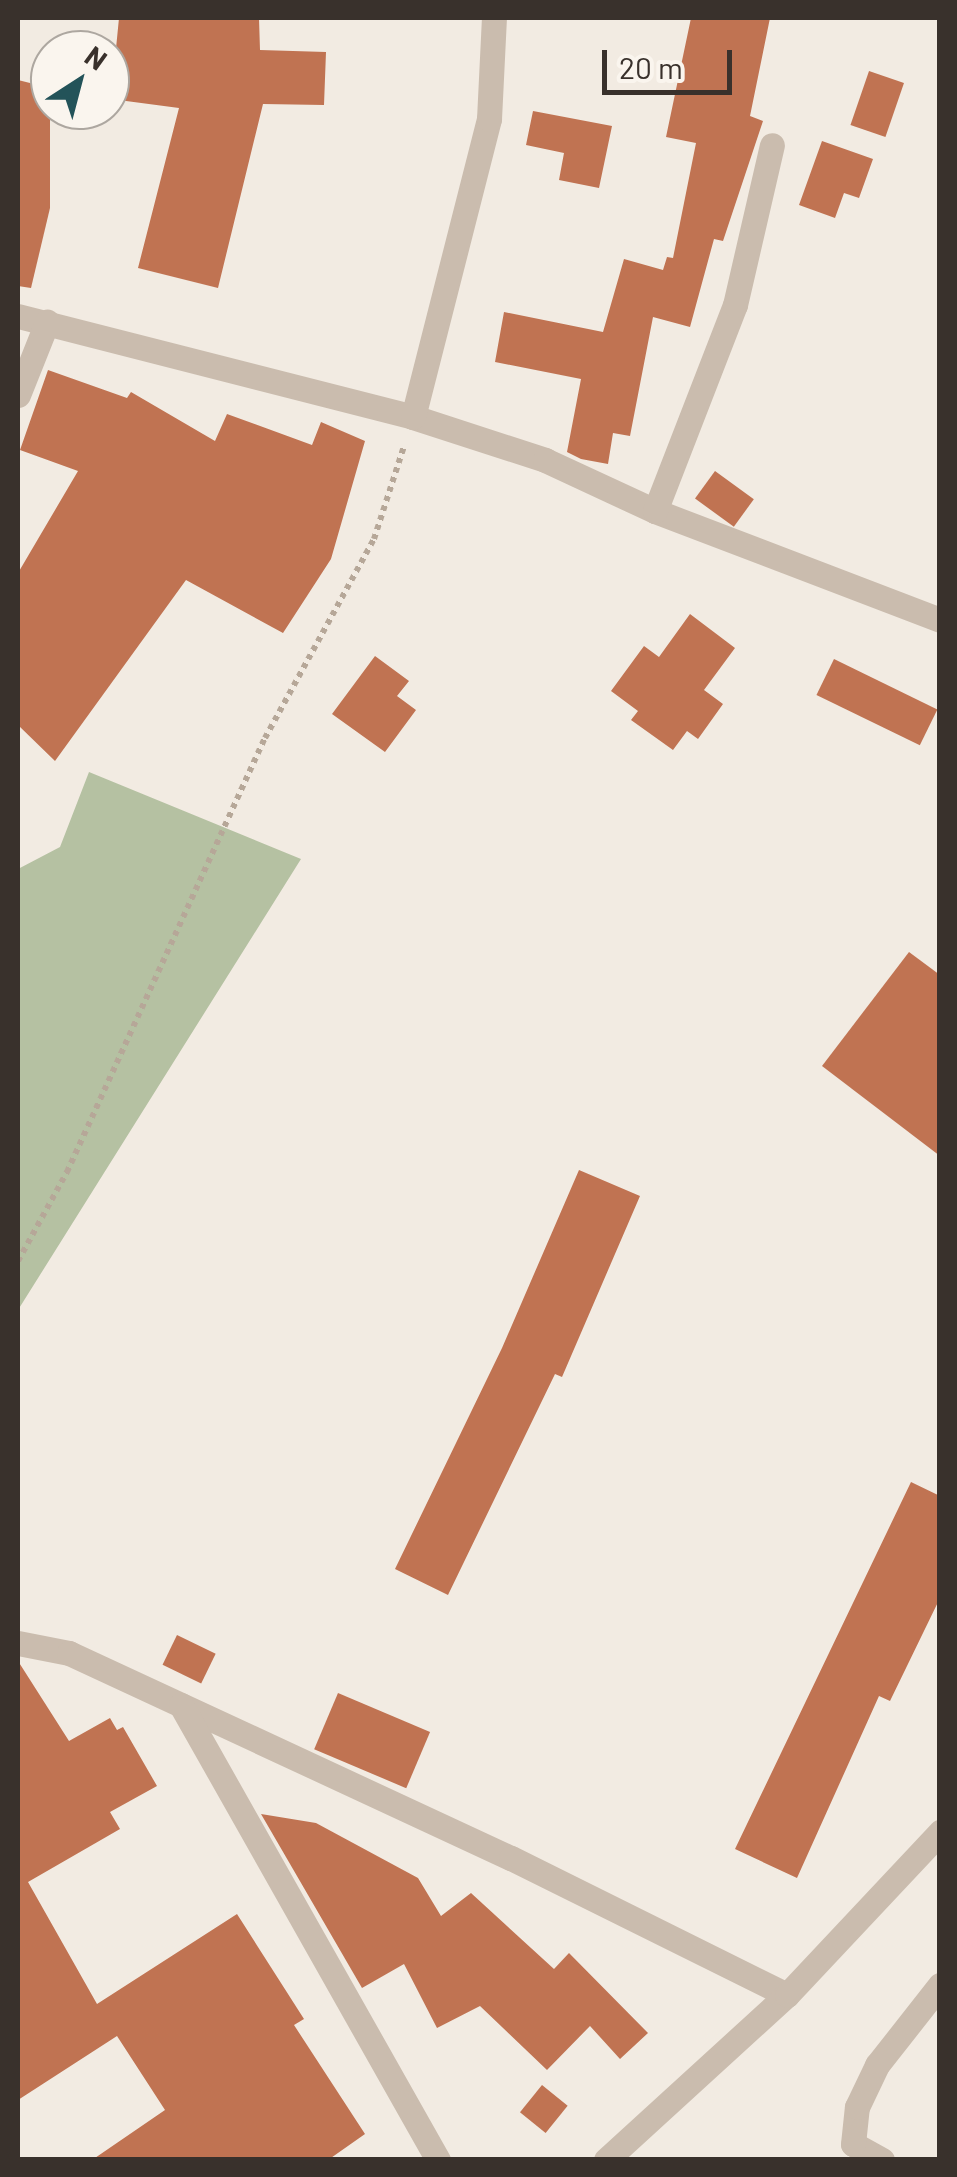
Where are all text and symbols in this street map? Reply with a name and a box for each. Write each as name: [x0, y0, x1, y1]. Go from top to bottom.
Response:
north arrow: [30, 30, 130, 130]
scale bar: [607, 30, 737, 92]
text: N: [79, 38, 114, 77]
text: 20 m: [619, 49, 683, 85]

